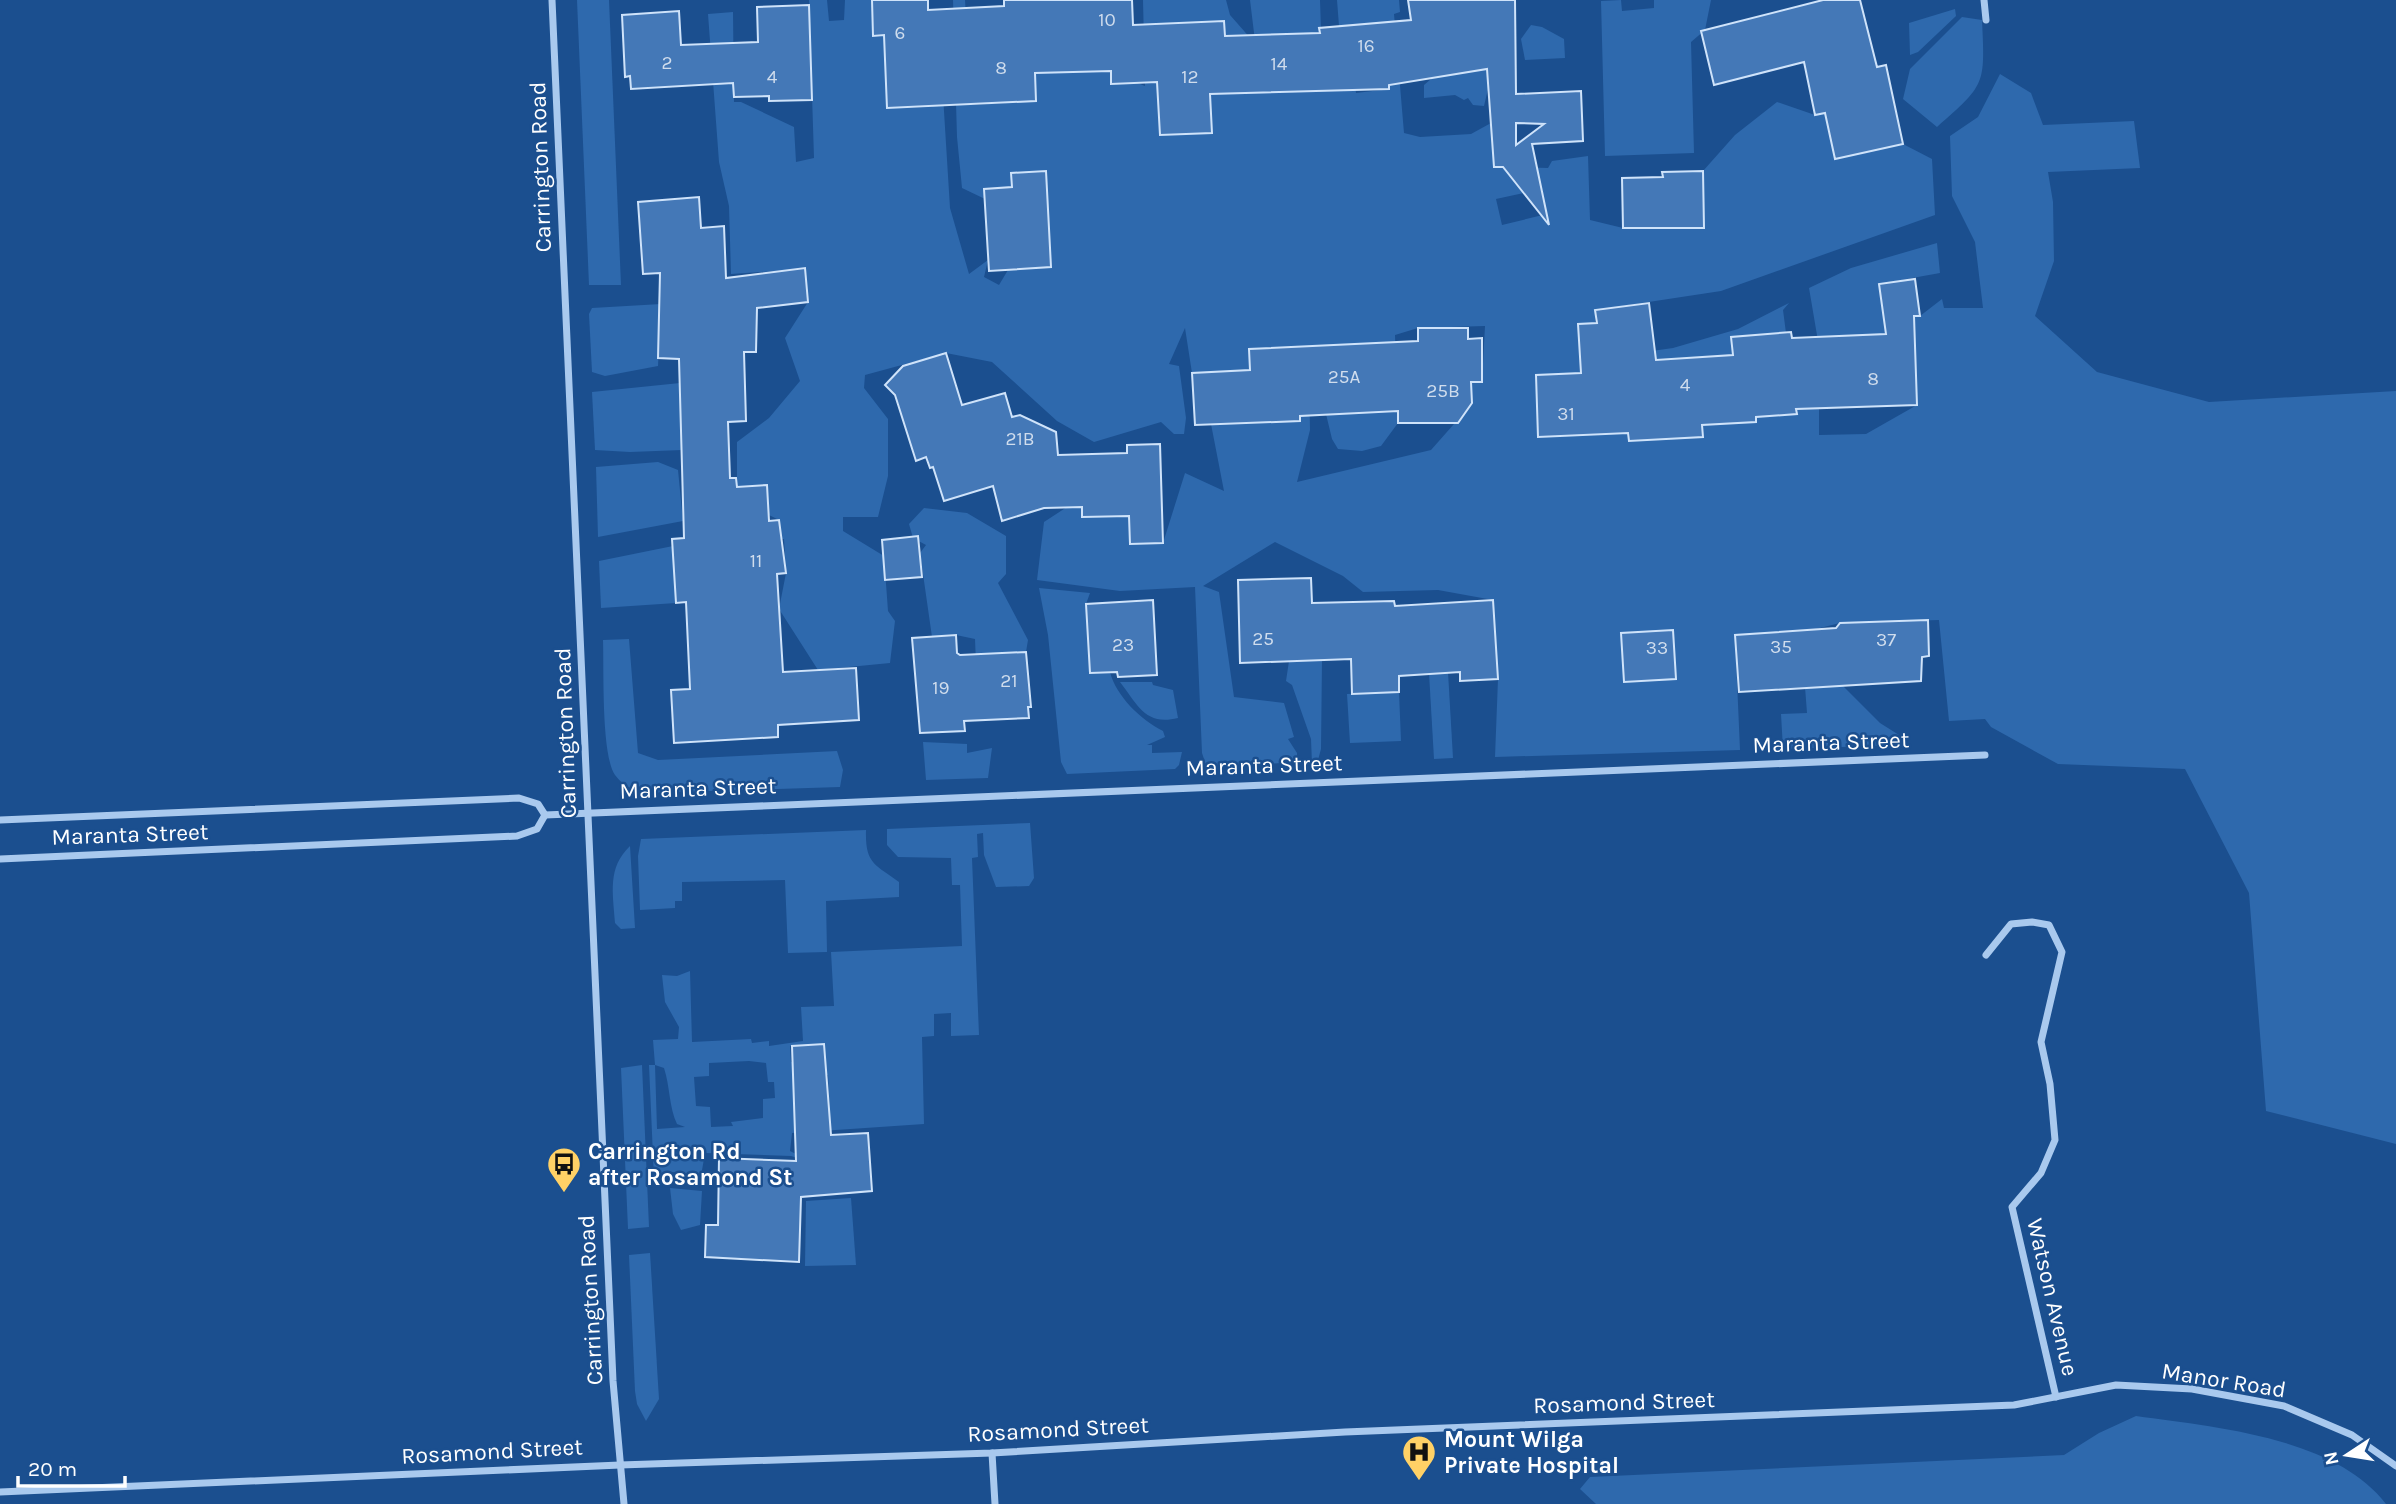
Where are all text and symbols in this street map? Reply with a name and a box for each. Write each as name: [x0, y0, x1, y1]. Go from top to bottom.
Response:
house number: 10: [1098, 9, 1116, 31]
house number: 6: [895, 22, 905, 44]
house number: 16: [1357, 35, 1375, 57]
house number: 2: [661, 52, 673, 74]
house number: 14: [1271, 53, 1288, 75]
house number: 8: [995, 57, 1007, 79]
house number: 4: [767, 66, 778, 88]
house number: 12: [1181, 66, 1199, 88]
street label: Carrington Road: [524, 81, 557, 253]
house number: 25A: [1328, 366, 1360, 388]
house number: 8: [1867, 368, 1879, 390]
house number: 4: [1680, 374, 1691, 396]
house number: 25B: [1426, 380, 1460, 402]
house number: 31: [1557, 403, 1575, 425]
house number: 21B: [1005, 428, 1035, 450]
house number: 11: [750, 550, 762, 572]
house number: 25: [1252, 628, 1274, 650]
house number: 37: [1876, 629, 1896, 651]
house number: 23: [1112, 634, 1134, 656]
house number: 35: [1770, 636, 1792, 658]
house number: 33: [1646, 637, 1668, 659]
street label: Carrington Road: [549, 647, 582, 819]
house number: 21: [1000, 670, 1018, 692]
house number: 19: [932, 677, 950, 699]
street label: Maranta Street: [1752, 726, 1910, 759]
street label: Maranta Street: [1185, 749, 1343, 782]
street label: Maranta Street: [619, 772, 777, 805]
street label: Maranta Street: [51, 818, 209, 851]
place label: Carrington Rd after Rosamond St: [588, 1138, 792, 1191]
bus stop icon: Carrington Rd after Rosamond St: [545, 1145, 583, 1194]
street label: Carrington Road: [573, 1214, 608, 1386]
street label: Watson Avenue: [2021, 1216, 2084, 1379]
street label: Manor Road: [2160, 1357, 2288, 1404]
street label: Rosamond Street: [1533, 1386, 1716, 1419]
street label: Rosamond Street: [967, 1411, 1150, 1448]
north arrow: [2312, 1420, 2382, 1490]
place label: Mount Wilga Private Hospital: [1444, 1426, 1619, 1479]
street label: Rosamond Street: [401, 1433, 584, 1470]
hospital icon: Mount Wilga Private Hospital: [1400, 1433, 1438, 1482]
scale bar: [18, 1444, 124, 1488]
text: N: [2319, 1449, 2344, 1467]
text: 20 m: [28, 1457, 77, 1481]

